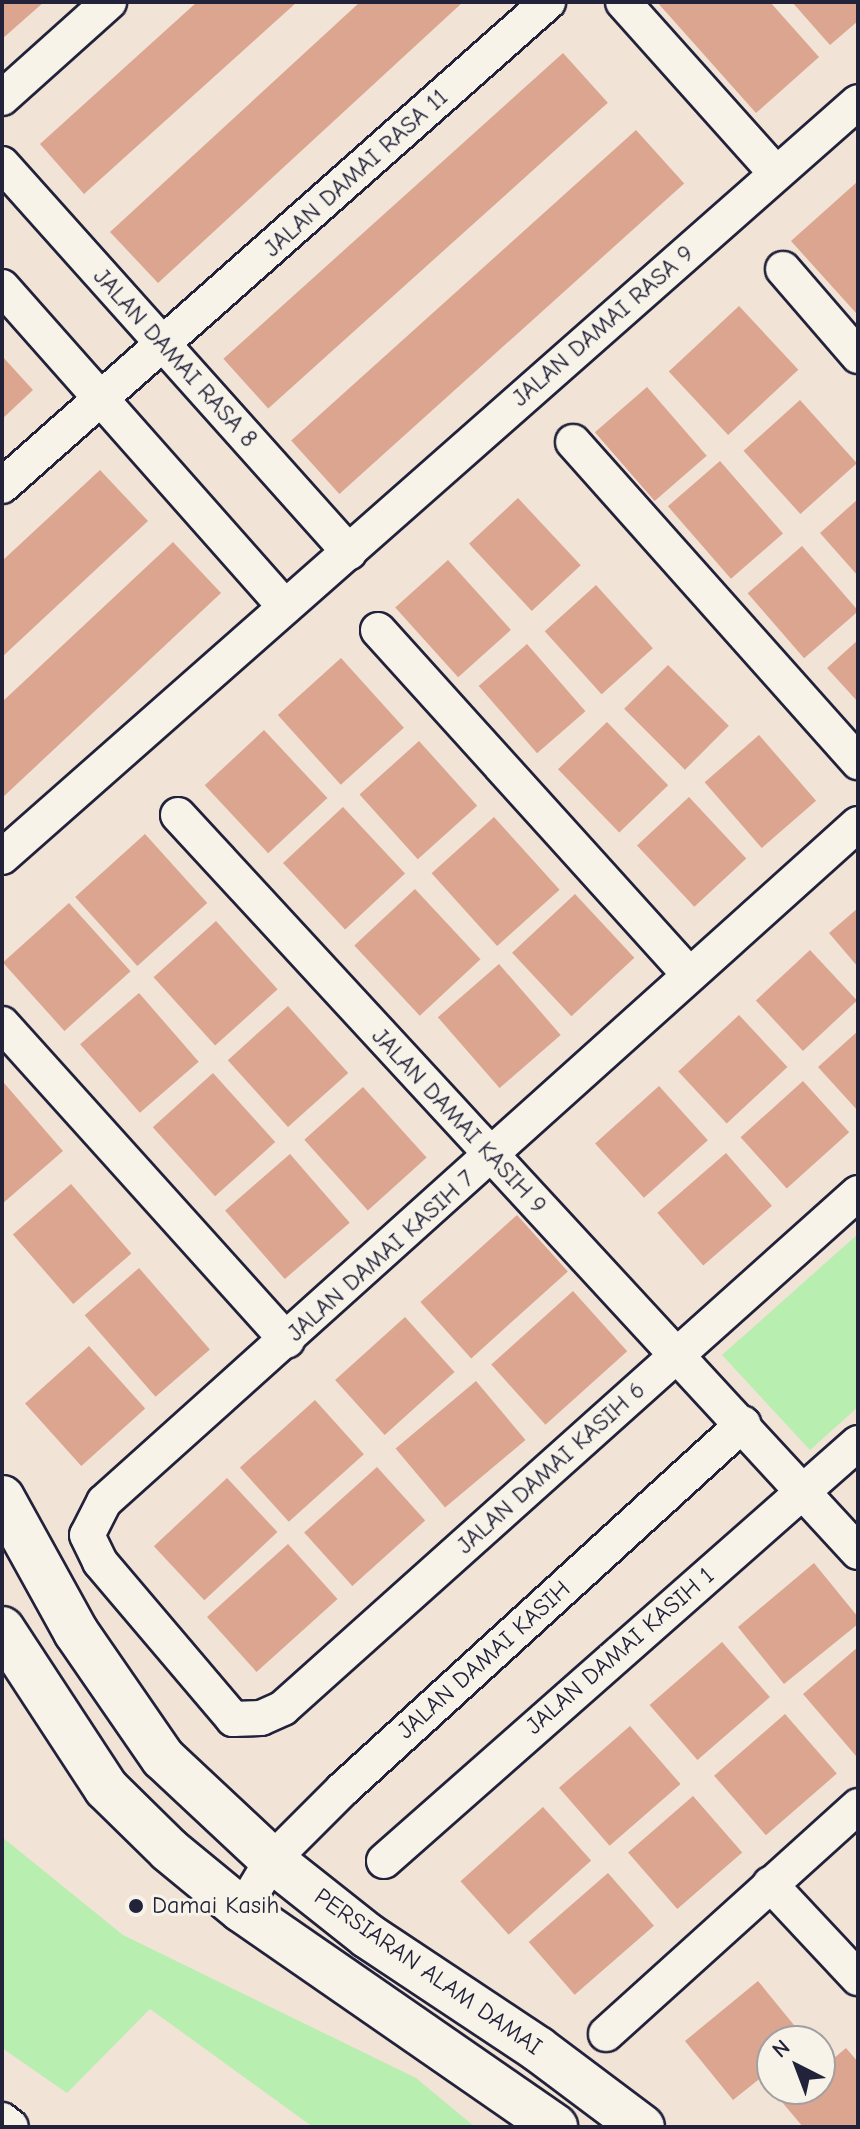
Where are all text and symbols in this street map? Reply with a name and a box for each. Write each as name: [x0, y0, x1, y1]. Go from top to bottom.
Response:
street label: JALAN DAMAI RASA 11: [258, 83, 454, 263]
street label: JALAN DAMAI RASA 9: [506, 239, 700, 413]
street label: JALAN DAMAI RASA 8: [87, 263, 263, 453]
street label: JALAN DAMAI KASIH 9: [365, 1022, 553, 1220]
street label: JALAN DAMAI KASIH 7: [281, 1164, 481, 1348]
street label: JALAN DAMAI KASIH 6: [451, 1376, 651, 1560]
street label: JALAN DAMAI KASIH 1: [520, 1561, 720, 1741]
street label: JALAN DAMAI KASIH: [392, 1575, 576, 1745]
street label: PERSIARAN ALAM DAMAI: [309, 1882, 547, 2062]
place label: Damai Kasih: [152, 1892, 279, 1920]
marker: Damai Kasih: [127, 1897, 145, 1915]
north arrow: [756, 2025, 836, 2105]
text: N: [767, 2034, 795, 2063]

